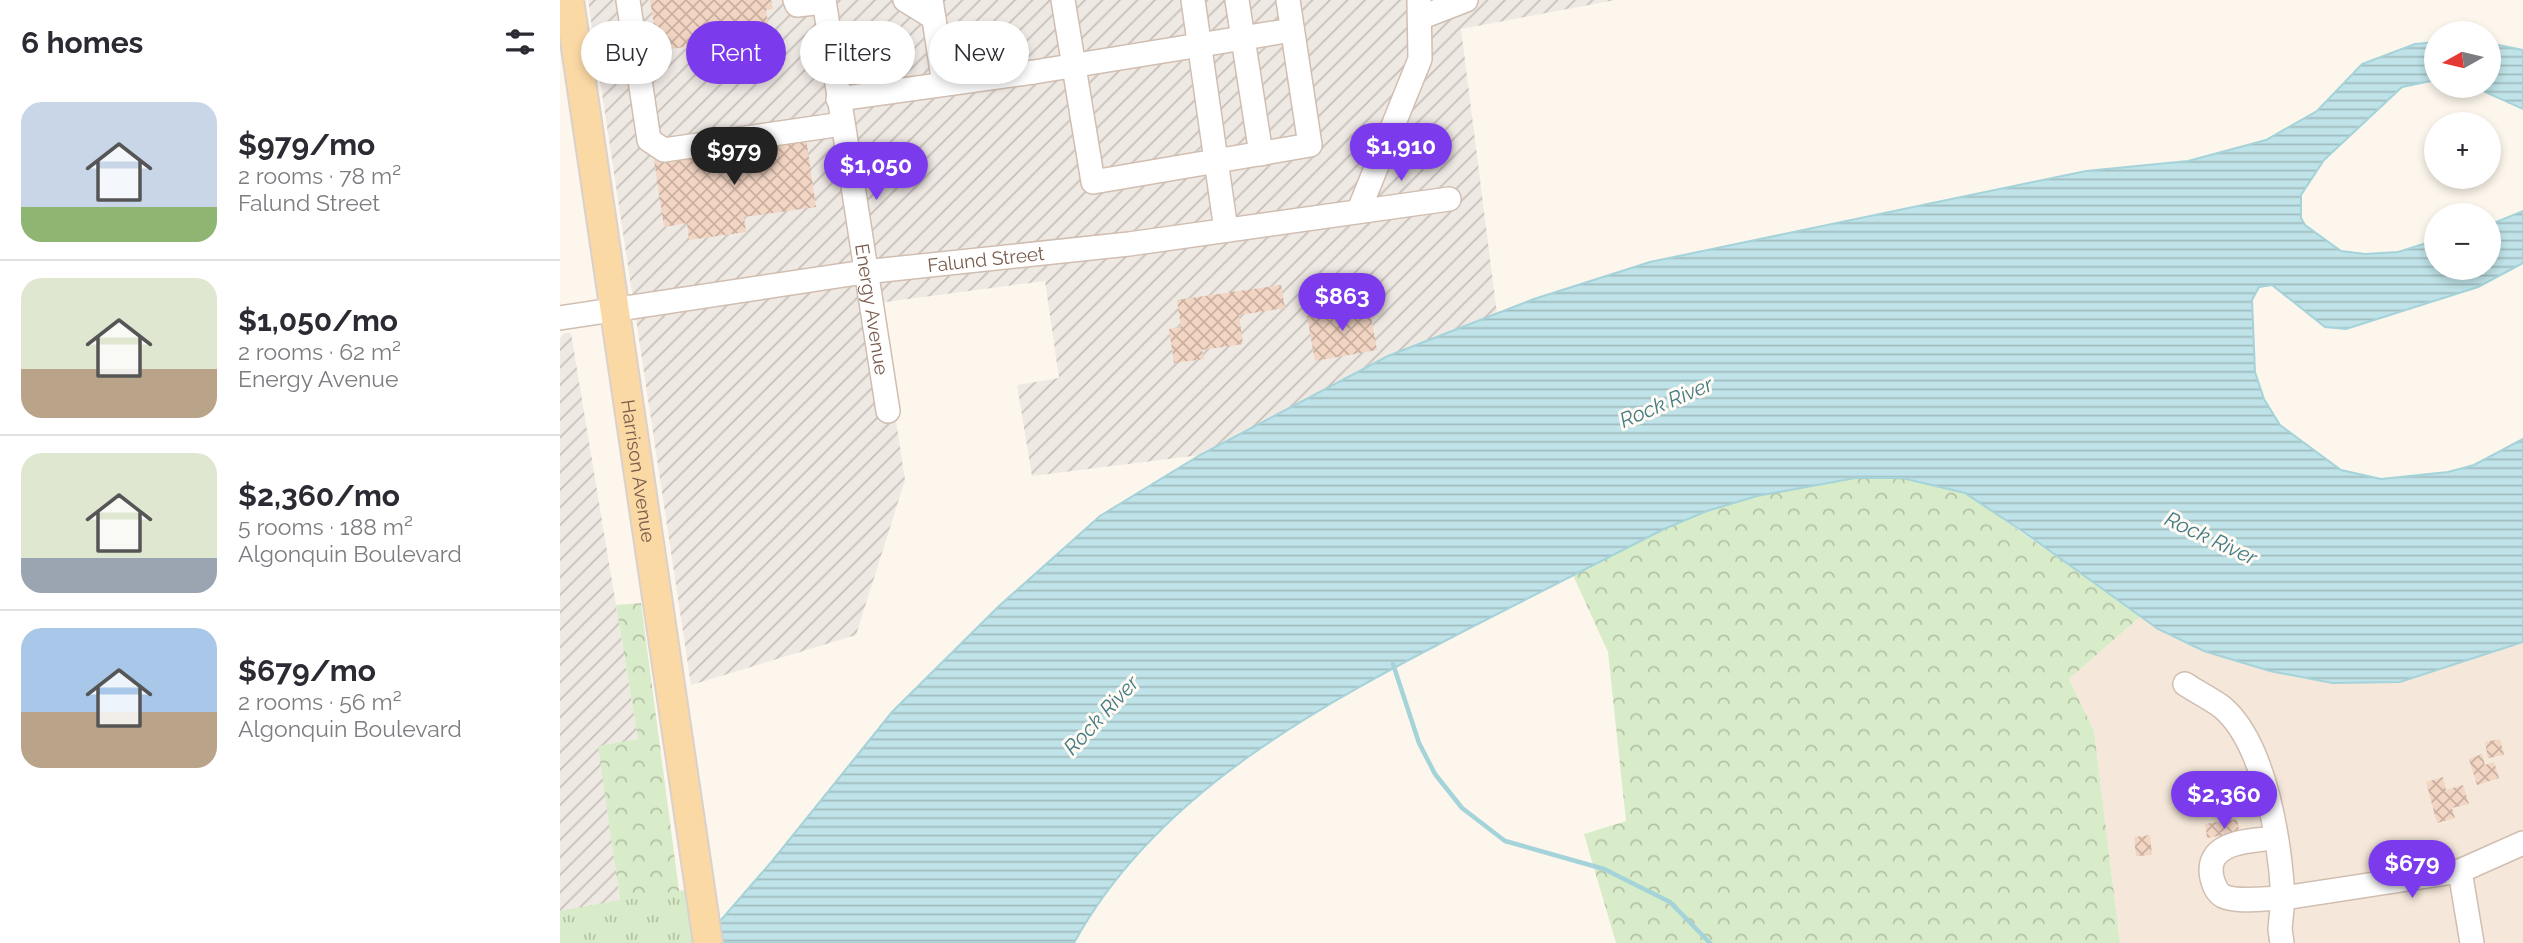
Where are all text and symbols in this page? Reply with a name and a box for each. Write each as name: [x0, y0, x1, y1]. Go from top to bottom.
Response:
chip: Buy: [581, 21, 672, 84]
chip: Rent: [686, 21, 786, 84]
chip: Filters: [800, 21, 915, 84]
chip: New: [929, 21, 1029, 84]
north arrow: [2424, 21, 2501, 98]
map controls: [2424, 21, 2501, 280]
icon: filters: [501, 23, 539, 61]
text: 6 homes: [21, 25, 143, 60]
button: +: [2424, 112, 2501, 189]
pin: $1,910: [1344, 124, 1458, 183]
text: $979/mo: [238, 127, 375, 162]
pin: $979: [693, 128, 775, 187]
icon: home: [77, 130, 161, 214]
text: $1,910: [1366, 132, 1436, 159]
text: $979: [707, 136, 761, 163]
pin: $1,050: [819, 142, 933, 202]
text: $1,050: [840, 151, 912, 178]
text: 2 rooms · 78 m²: [238, 162, 401, 189]
text: Falund Street: [238, 189, 380, 216]
button: −: [2424, 203, 2501, 280]
street label: Energy Avenue: [851, 242, 893, 376]
street label: Falund Street: [926, 242, 1046, 276]
pin: $863: [1301, 274, 1383, 333]
text: $863: [1314, 282, 1370, 309]
text: $1,050/mo: [238, 303, 398, 338]
icon: home: [77, 306, 161, 390]
text: 2 rooms · 62 m²: [238, 338, 401, 365]
text: Energy Avenue: [238, 365, 398, 392]
water label: Rock River: [1616, 371, 1717, 433]
street label: Harrison Avenue: [617, 398, 660, 544]
text: $2,360/mo: [238, 478, 400, 513]
icon: home: [77, 481, 161, 565]
water label: Rock River: [2161, 506, 2262, 570]
text: 5 rooms · 188 m²: [238, 513, 413, 540]
text: Algonquin Boulevard: [238, 540, 462, 567]
text: $679/mo: [238, 653, 376, 688]
icon: home: [77, 656, 161, 740]
water label: Rock River: [1058, 670, 1144, 760]
text: 2 rooms · 56 m²: [238, 688, 402, 715]
text: Algonquin Boulevard: [238, 715, 462, 742]
pin: $2,360: [2167, 772, 2281, 831]
text: $2,360: [2187, 780, 2261, 807]
pin: $679: [2371, 841, 2453, 900]
text: $679: [2385, 849, 2440, 876]

